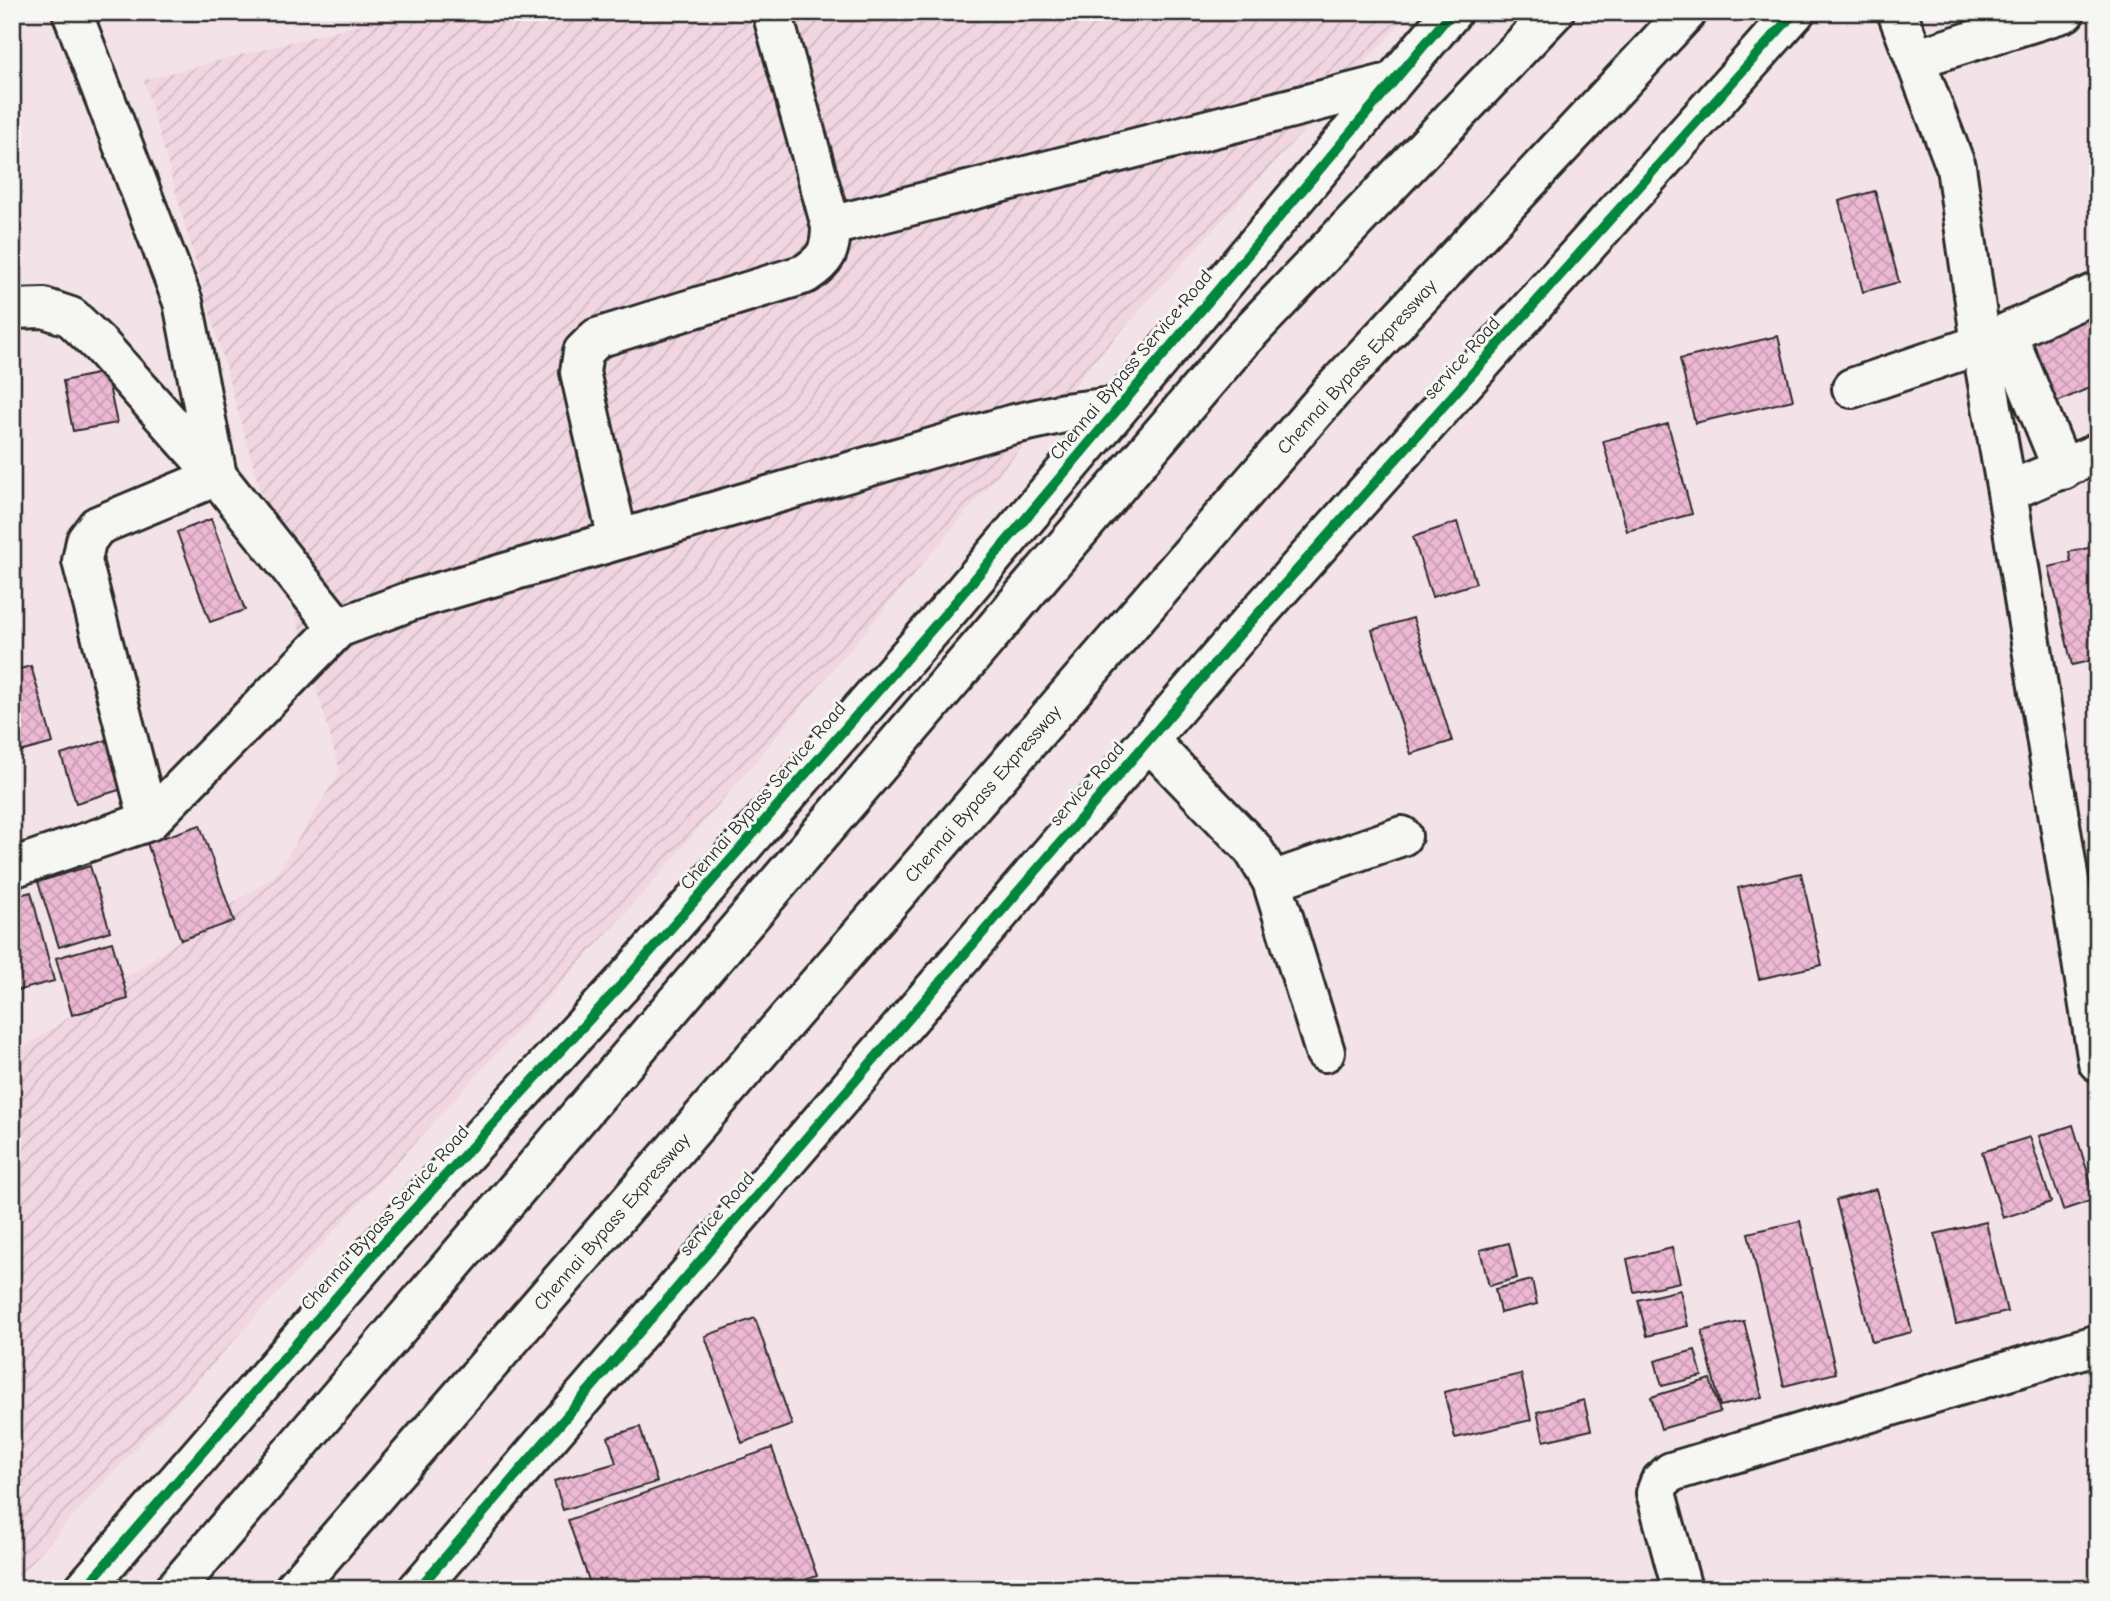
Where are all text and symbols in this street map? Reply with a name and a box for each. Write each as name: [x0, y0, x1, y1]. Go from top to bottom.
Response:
street label: Chennai Bypass Service Road: [1045, 266, 1217, 464]
street label: Chennai Bypass Expressway: [1273, 275, 1442, 459]
street label: service Road: [1419, 312, 1505, 404]
street label: Chennai Bypass Service Road: [676, 698, 850, 894]
street label: Chennai Bypass Expressway: [900, 701, 1066, 887]
street label: service Road: [1045, 738, 1129, 830]
street label: Chennai Bypass Service Road: [296, 1121, 474, 1315]
street label: Chennai Bypass Expressway: [529, 1129, 695, 1315]
street label: service Road: [675, 1168, 759, 1260]

